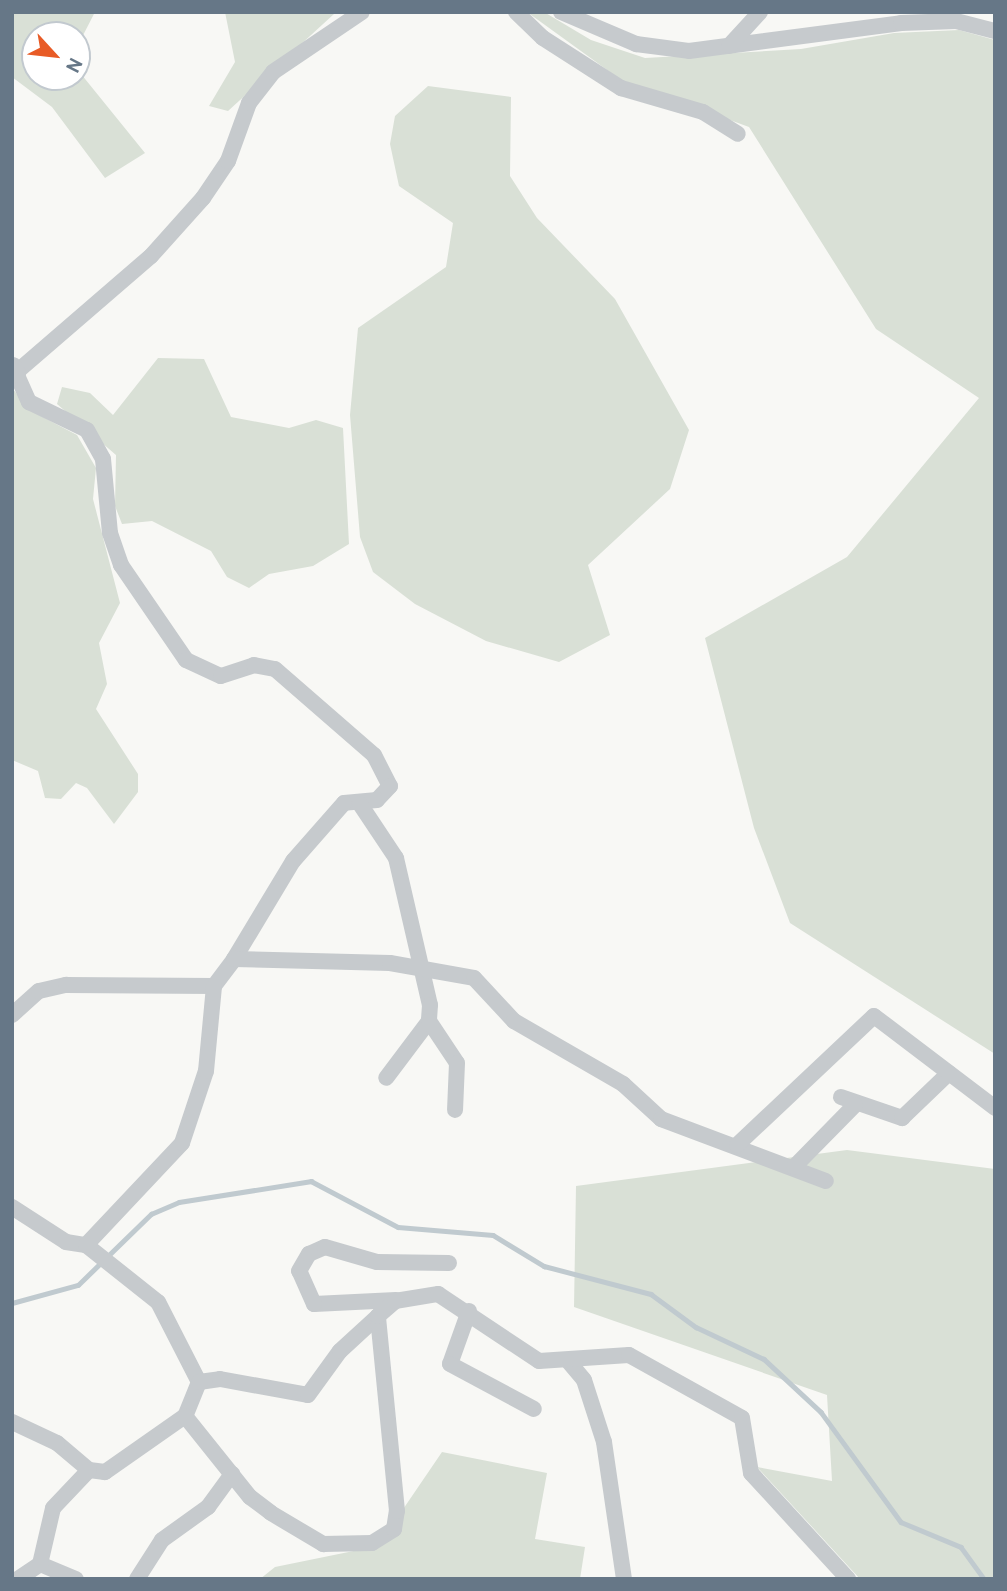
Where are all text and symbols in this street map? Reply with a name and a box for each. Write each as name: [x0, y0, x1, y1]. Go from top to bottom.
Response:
north arrow: [21, 21, 91, 91]
text: N: [59, 53, 87, 76]

